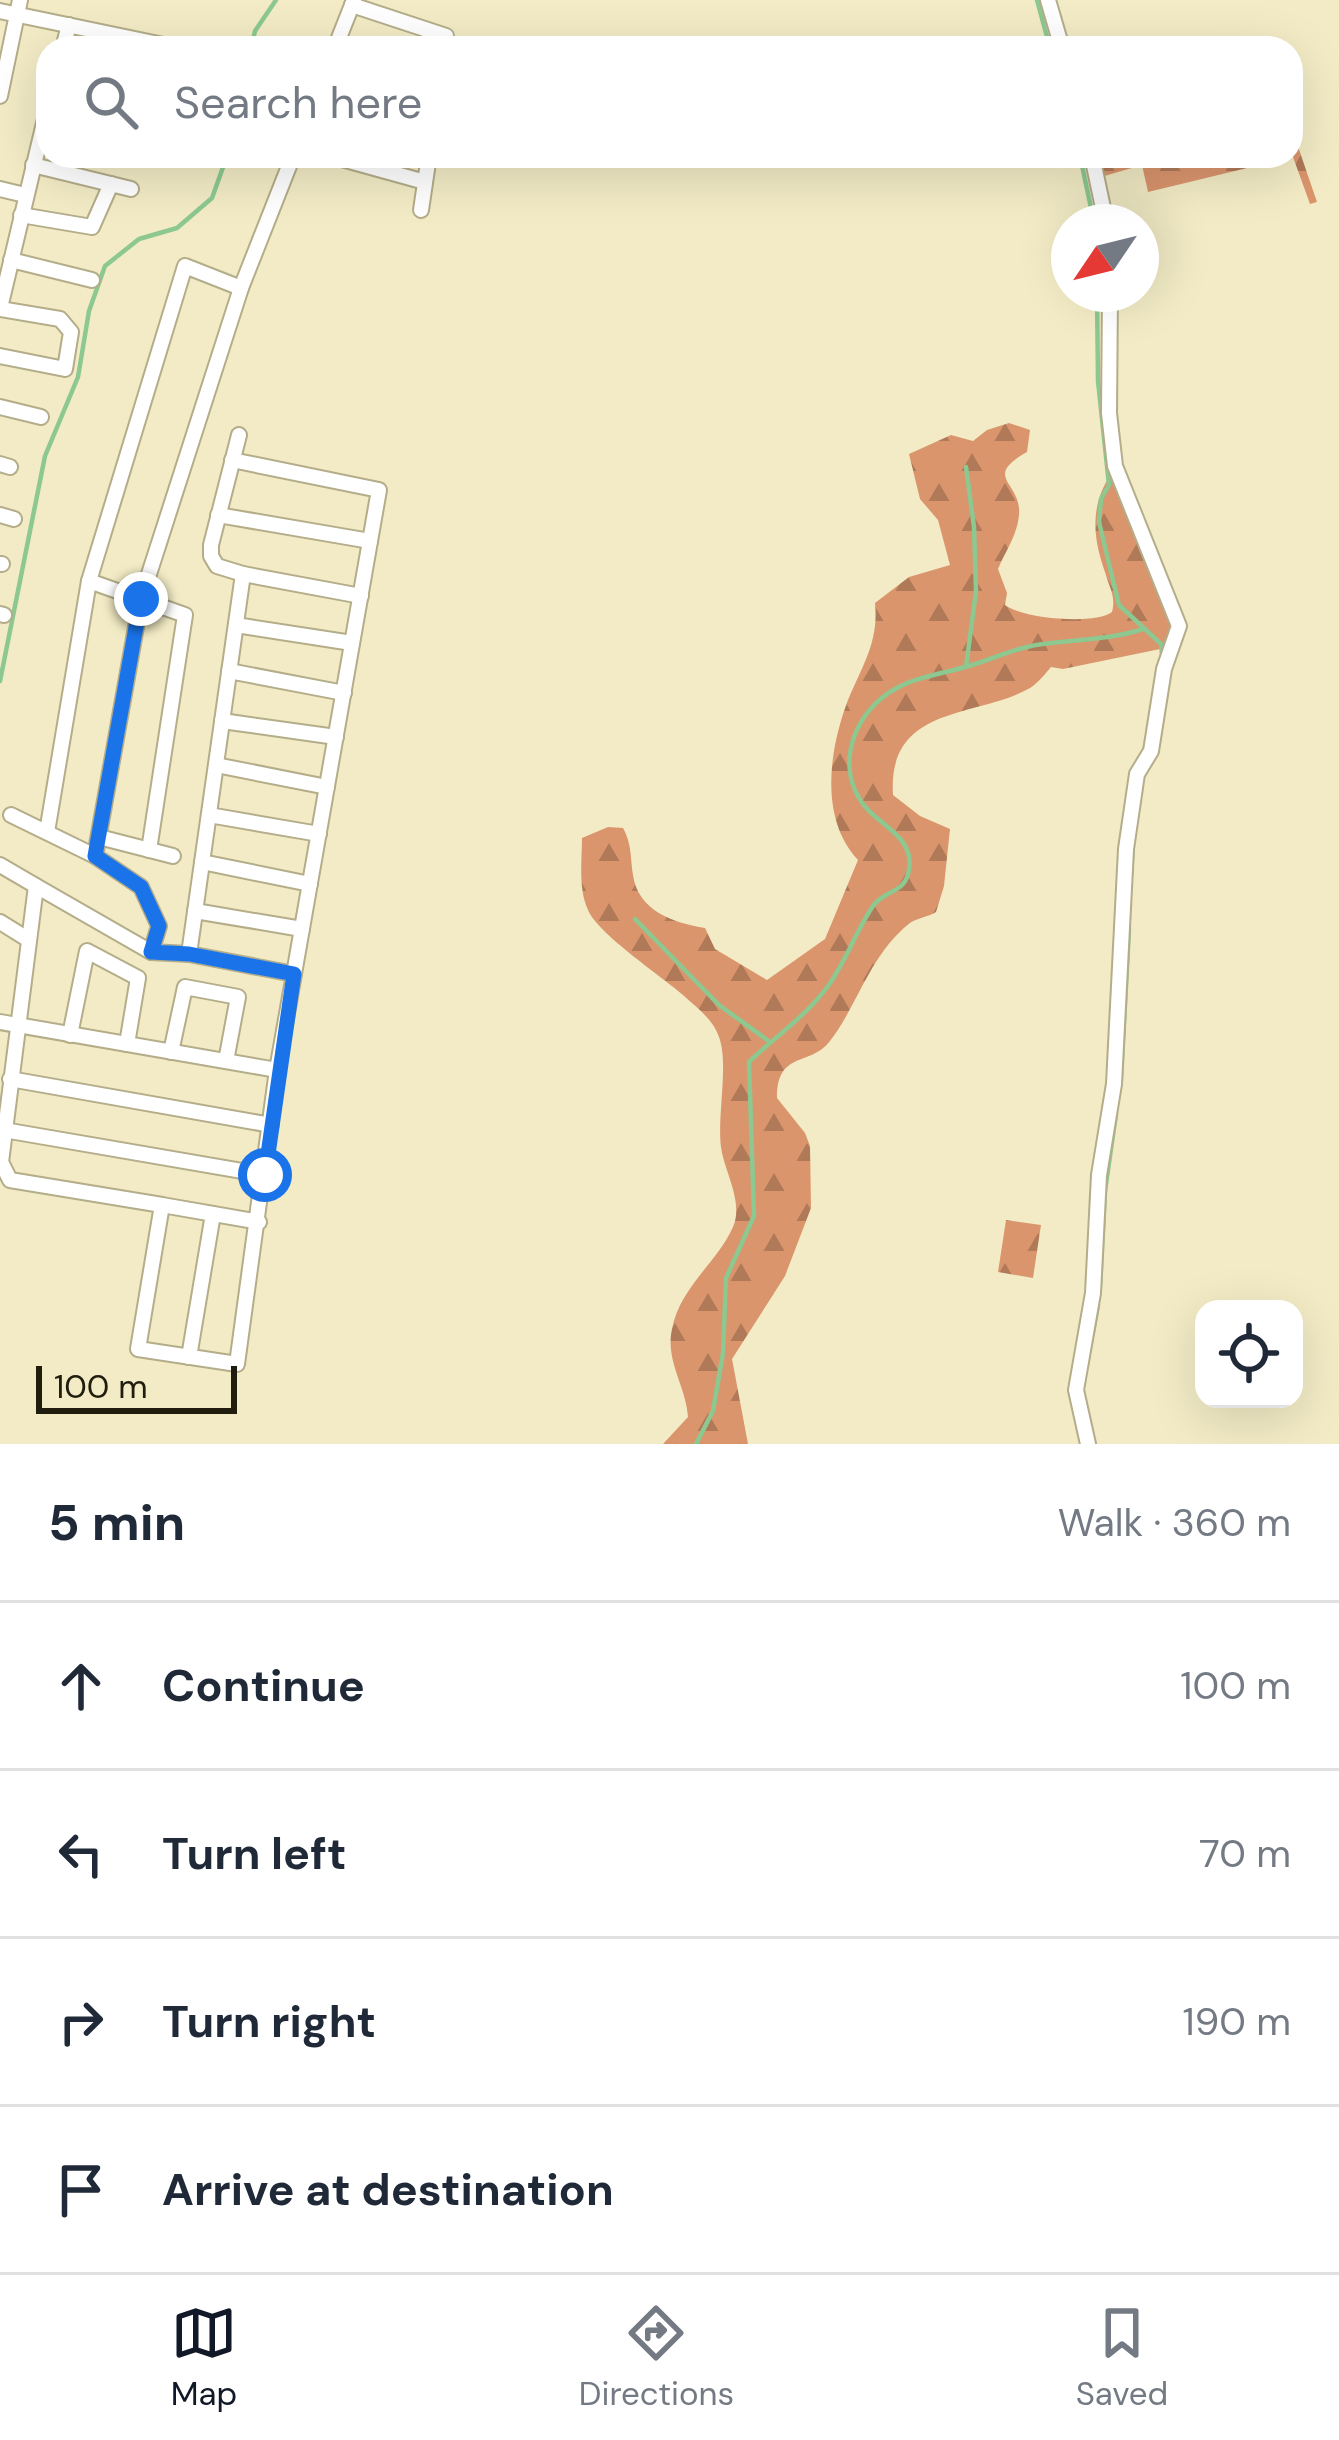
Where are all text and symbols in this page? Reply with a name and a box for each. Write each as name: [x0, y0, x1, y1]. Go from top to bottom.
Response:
search box: [36, 36, 1303, 168]
icon: search: [78, 69, 144, 135]
text: Search here: [174, 73, 422, 132]
north arrow: [1051, 204, 1159, 312]
route end: [114, 572, 168, 626]
route start: [238, 1148, 292, 1202]
map controls: [1195, 1300, 1303, 1408]
button: locate: [1195, 1300, 1303, 1408]
scale bar: [36, 1360, 237, 1413]
text: 100 m: [54, 1365, 148, 1408]
text: 5 min: [48, 1489, 185, 1556]
text: Walk · 360 m: [1058, 1497, 1291, 1548]
icon: ahead: [48, 1653, 114, 1719]
text: Continue: [162, 1656, 365, 1715]
text: 100 m: [1180, 1660, 1291, 1711]
icon: left: [48, 1821, 114, 1887]
text: Turn left: [162, 1824, 346, 1883]
text: 70 m: [1199, 1828, 1291, 1879]
icon: right: [48, 1989, 114, 2055]
text: Turn right: [162, 1992, 376, 2051]
text: 190 m: [1183, 1996, 1291, 2047]
icon: arrive: [48, 2157, 114, 2223]
text: Arrive at destination: [162, 2160, 614, 2219]
tab: Map: [171, 2300, 237, 2415]
tab: Directions: [579, 2300, 734, 2415]
tab: Saved: [1076, 2300, 1168, 2415]

